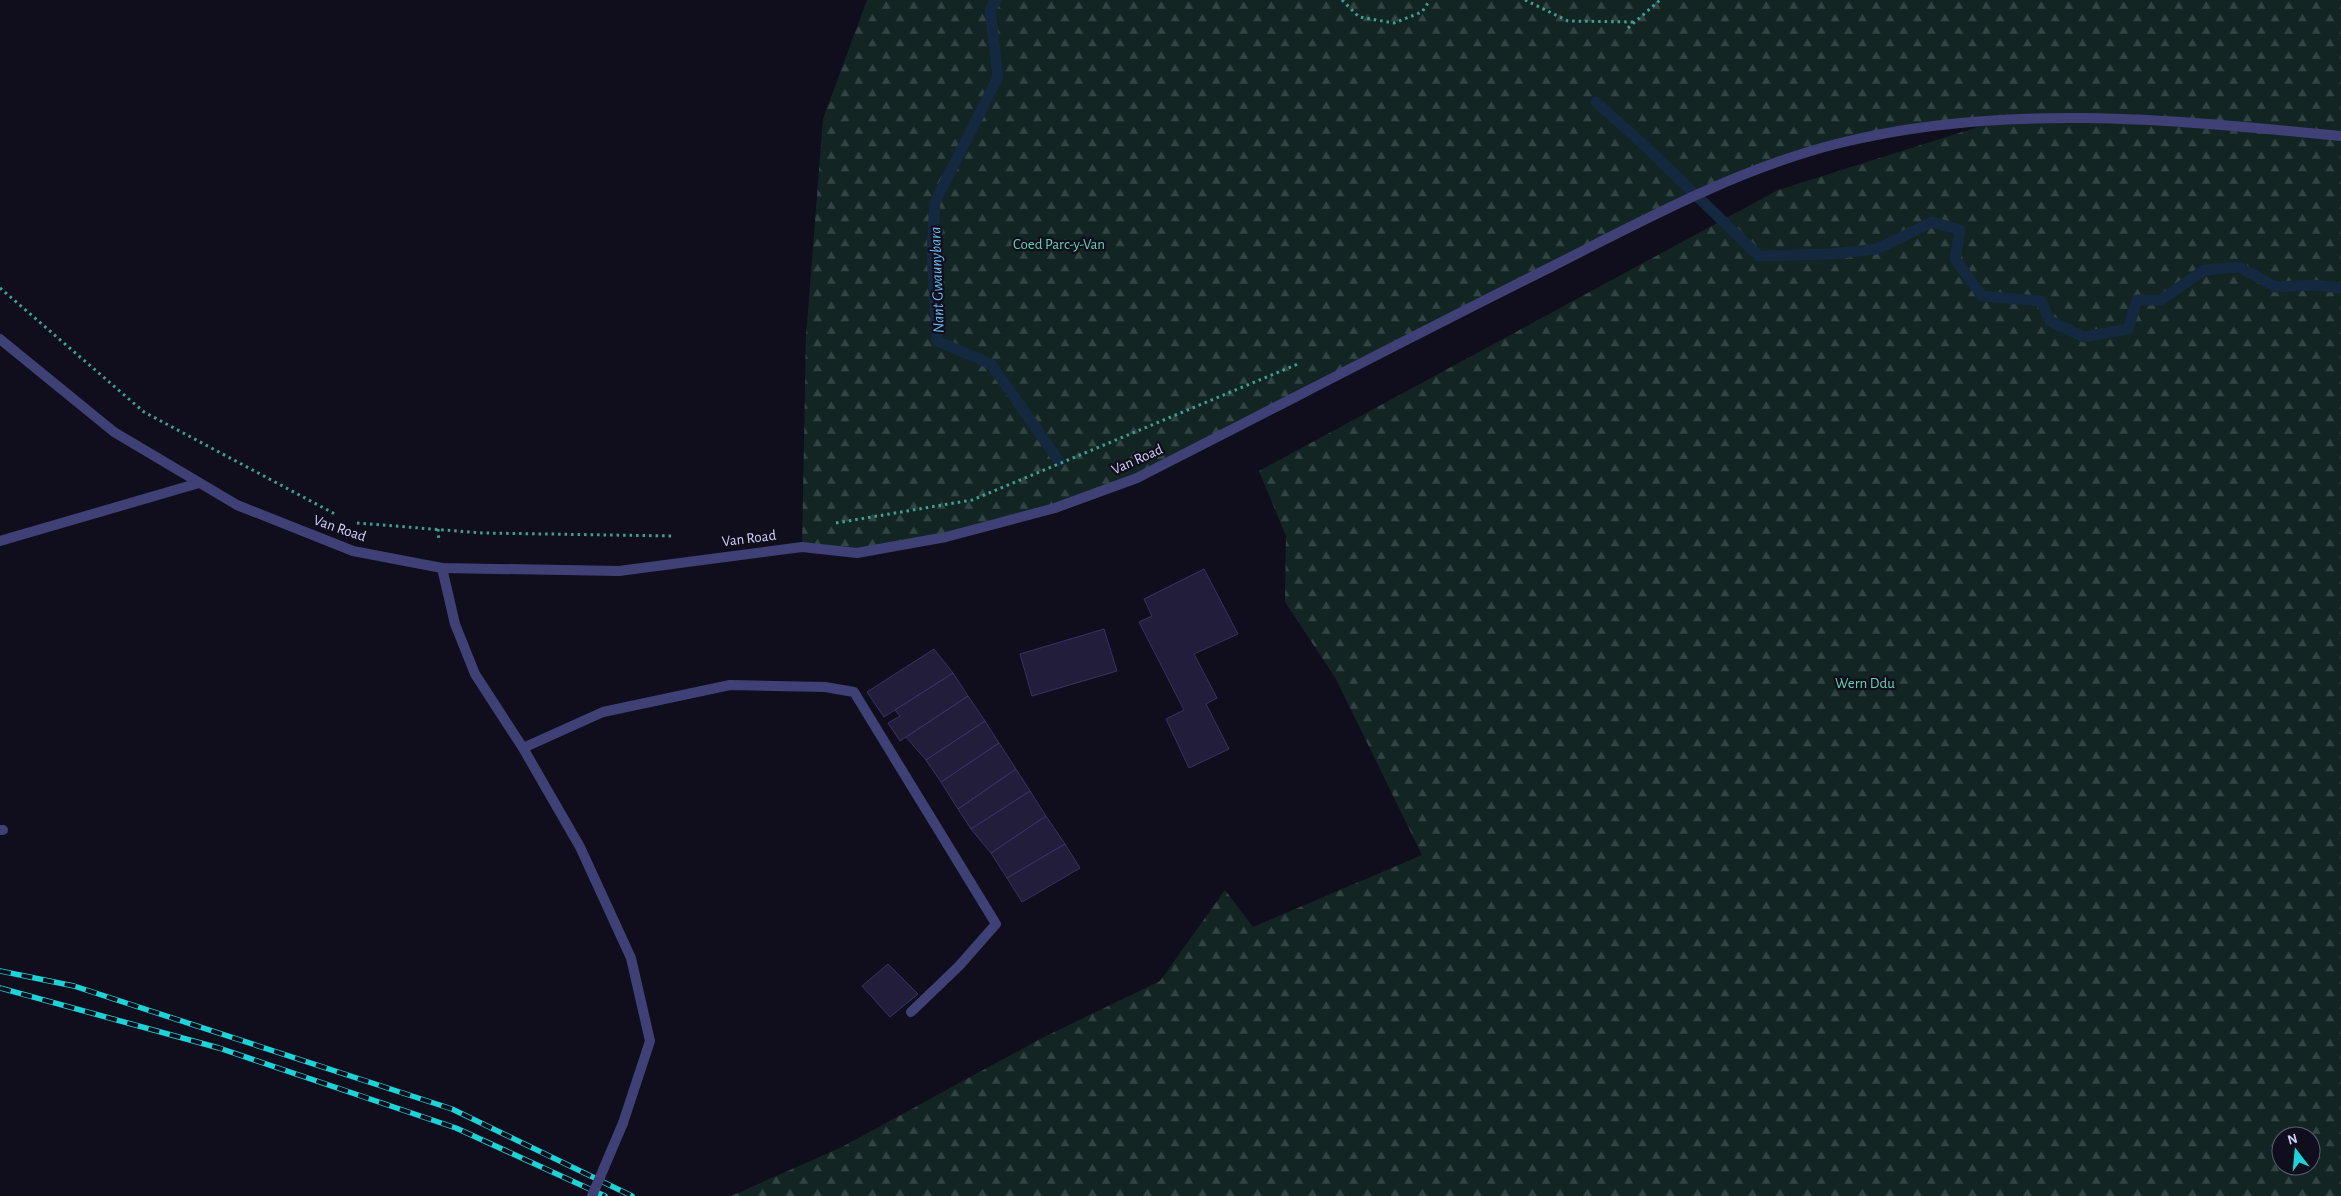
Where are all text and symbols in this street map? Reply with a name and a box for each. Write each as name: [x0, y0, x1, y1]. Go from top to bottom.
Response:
water label: Nant Gwaunybara: [927, 226, 947, 333]
park label: Coed Parc-y-Van: [1013, 237, 1105, 252]
street label: Van Road: [1109, 441, 1165, 477]
street label: Van Road: [312, 513, 368, 545]
street label: Van Road: [721, 528, 777, 549]
park label: Wern Ddu: [1835, 676, 1895, 691]
north arrow: [2271, 1126, 2321, 1176]
text: N: [2286, 1131, 2299, 1148]

